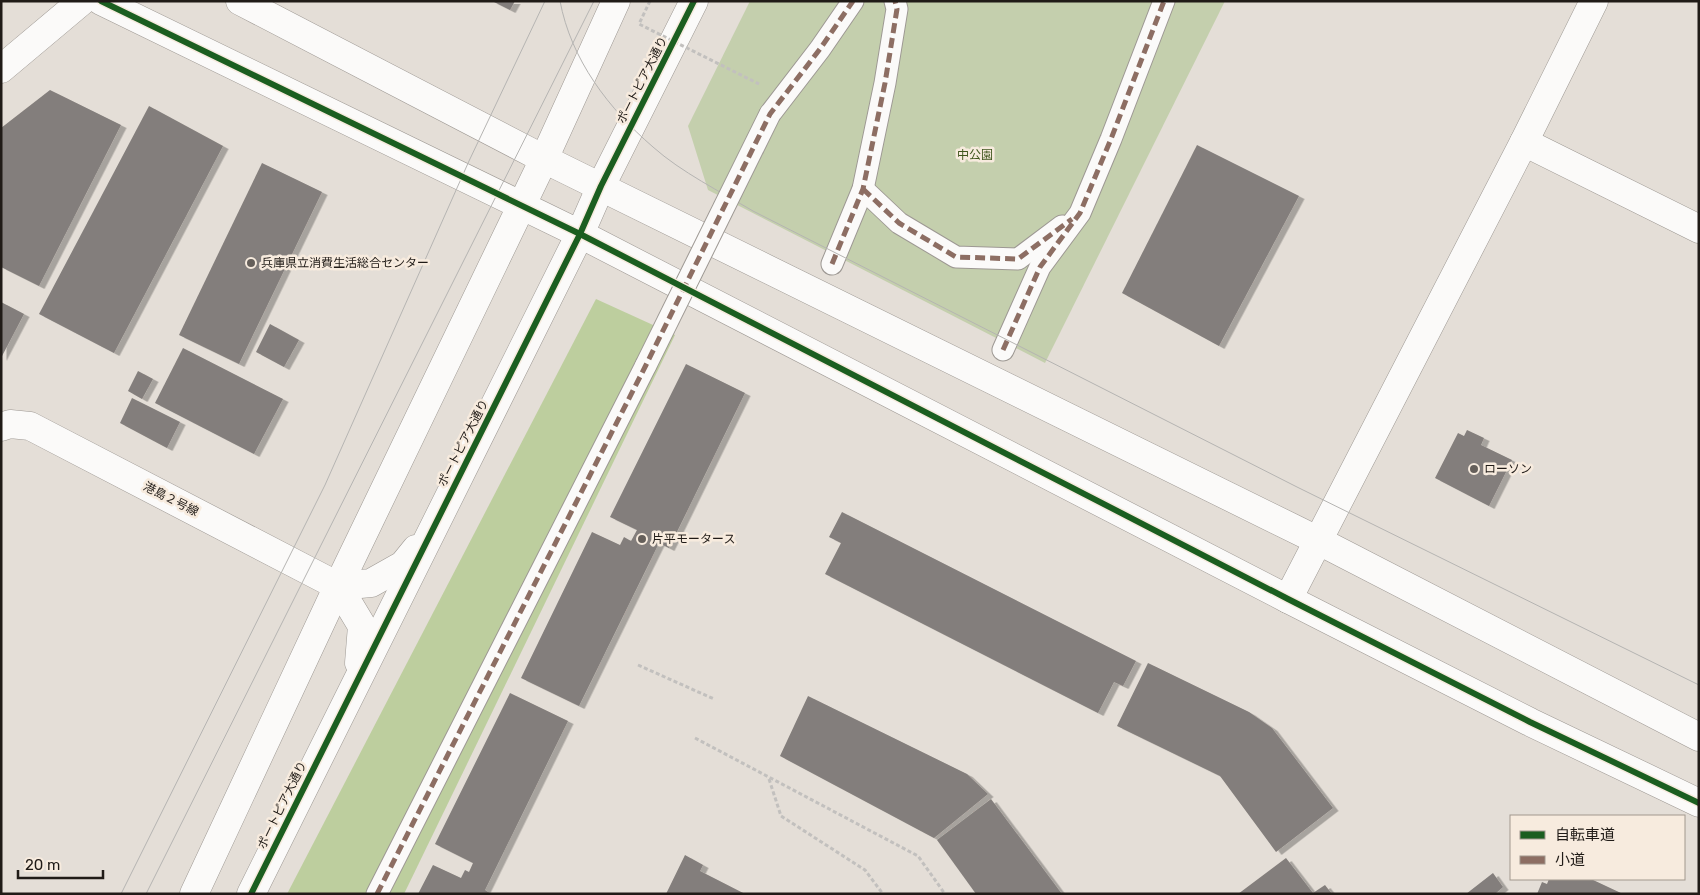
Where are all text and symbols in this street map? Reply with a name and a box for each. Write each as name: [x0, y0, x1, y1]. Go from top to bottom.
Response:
street label: ポートピア大通り: [614, 34, 670, 126]
park label: 中公園: [957, 148, 993, 162]
place label: 兵庫県立消費生活総合センター: [261, 256, 429, 270]
marker: 兵庫県立消費生活総合センター: [245, 257, 257, 269]
street label: ポートピア大通り: [435, 397, 491, 489]
place label: ローソン: [1484, 462, 1532, 476]
marker: ローソン: [1468, 463, 1480, 475]
street label: 港島２号線: [141, 479, 201, 519]
place label: 片平モータース: [652, 532, 735, 546]
marker: 片平モータース: [636, 533, 648, 545]
street label: ポートピア大通り: [255, 759, 309, 851]
legend: [1510, 815, 1685, 880]
text: 自転車道: [1555, 826, 1615, 844]
scale bar: [18, 848, 102, 880]
text: 小道: [1555, 851, 1585, 869]
text: 20 m: [25, 856, 60, 874]

